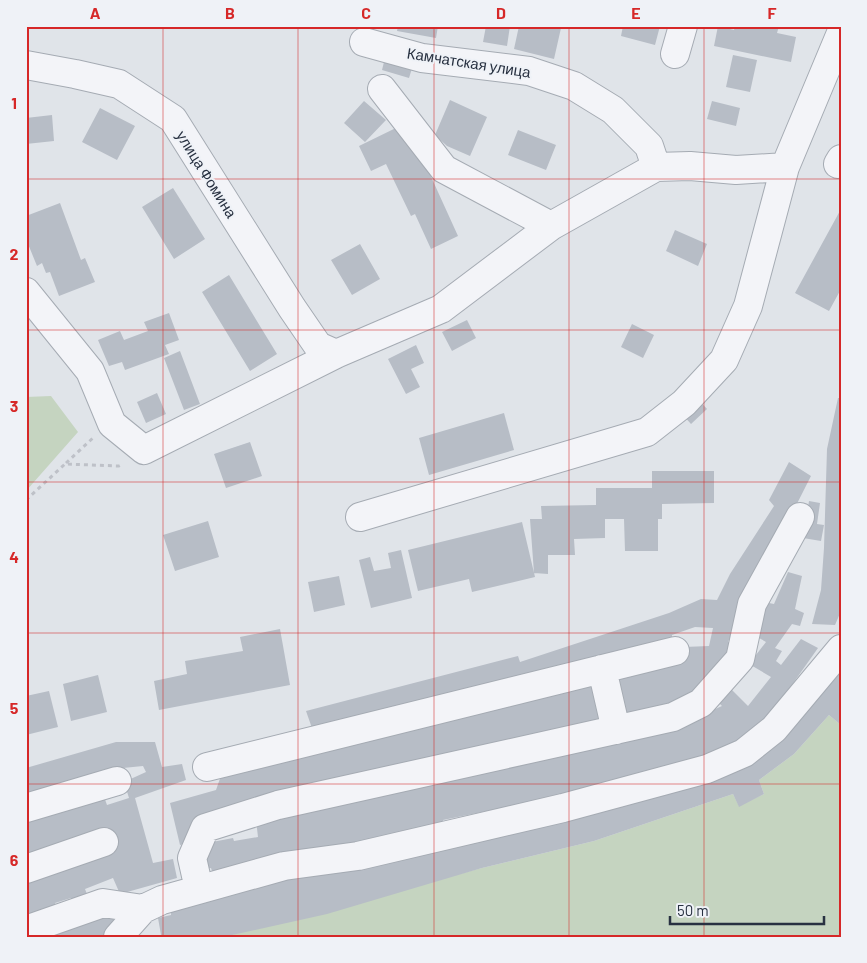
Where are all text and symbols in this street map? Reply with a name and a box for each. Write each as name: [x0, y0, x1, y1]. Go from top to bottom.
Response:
text: A: [90, 3, 101, 22]
text: B: [225, 3, 235, 22]
text: C: [361, 3, 371, 22]
text: D: [496, 3, 506, 22]
text: E: [631, 3, 641, 22]
text: F: [768, 3, 777, 22]
street label: Камчатская улица: [406, 43, 533, 81]
text: 1: [11, 93, 17, 112]
street label: улица Фомина: [173, 127, 241, 221]
text: 2: [10, 244, 19, 263]
text: 3: [10, 396, 18, 415]
text: 4: [9, 547, 19, 566]
text: 5: [10, 698, 19, 717]
text: 6: [10, 850, 19, 869]
scale bar: [670, 893, 823, 925]
text: 50 m: [677, 901, 709, 919]

